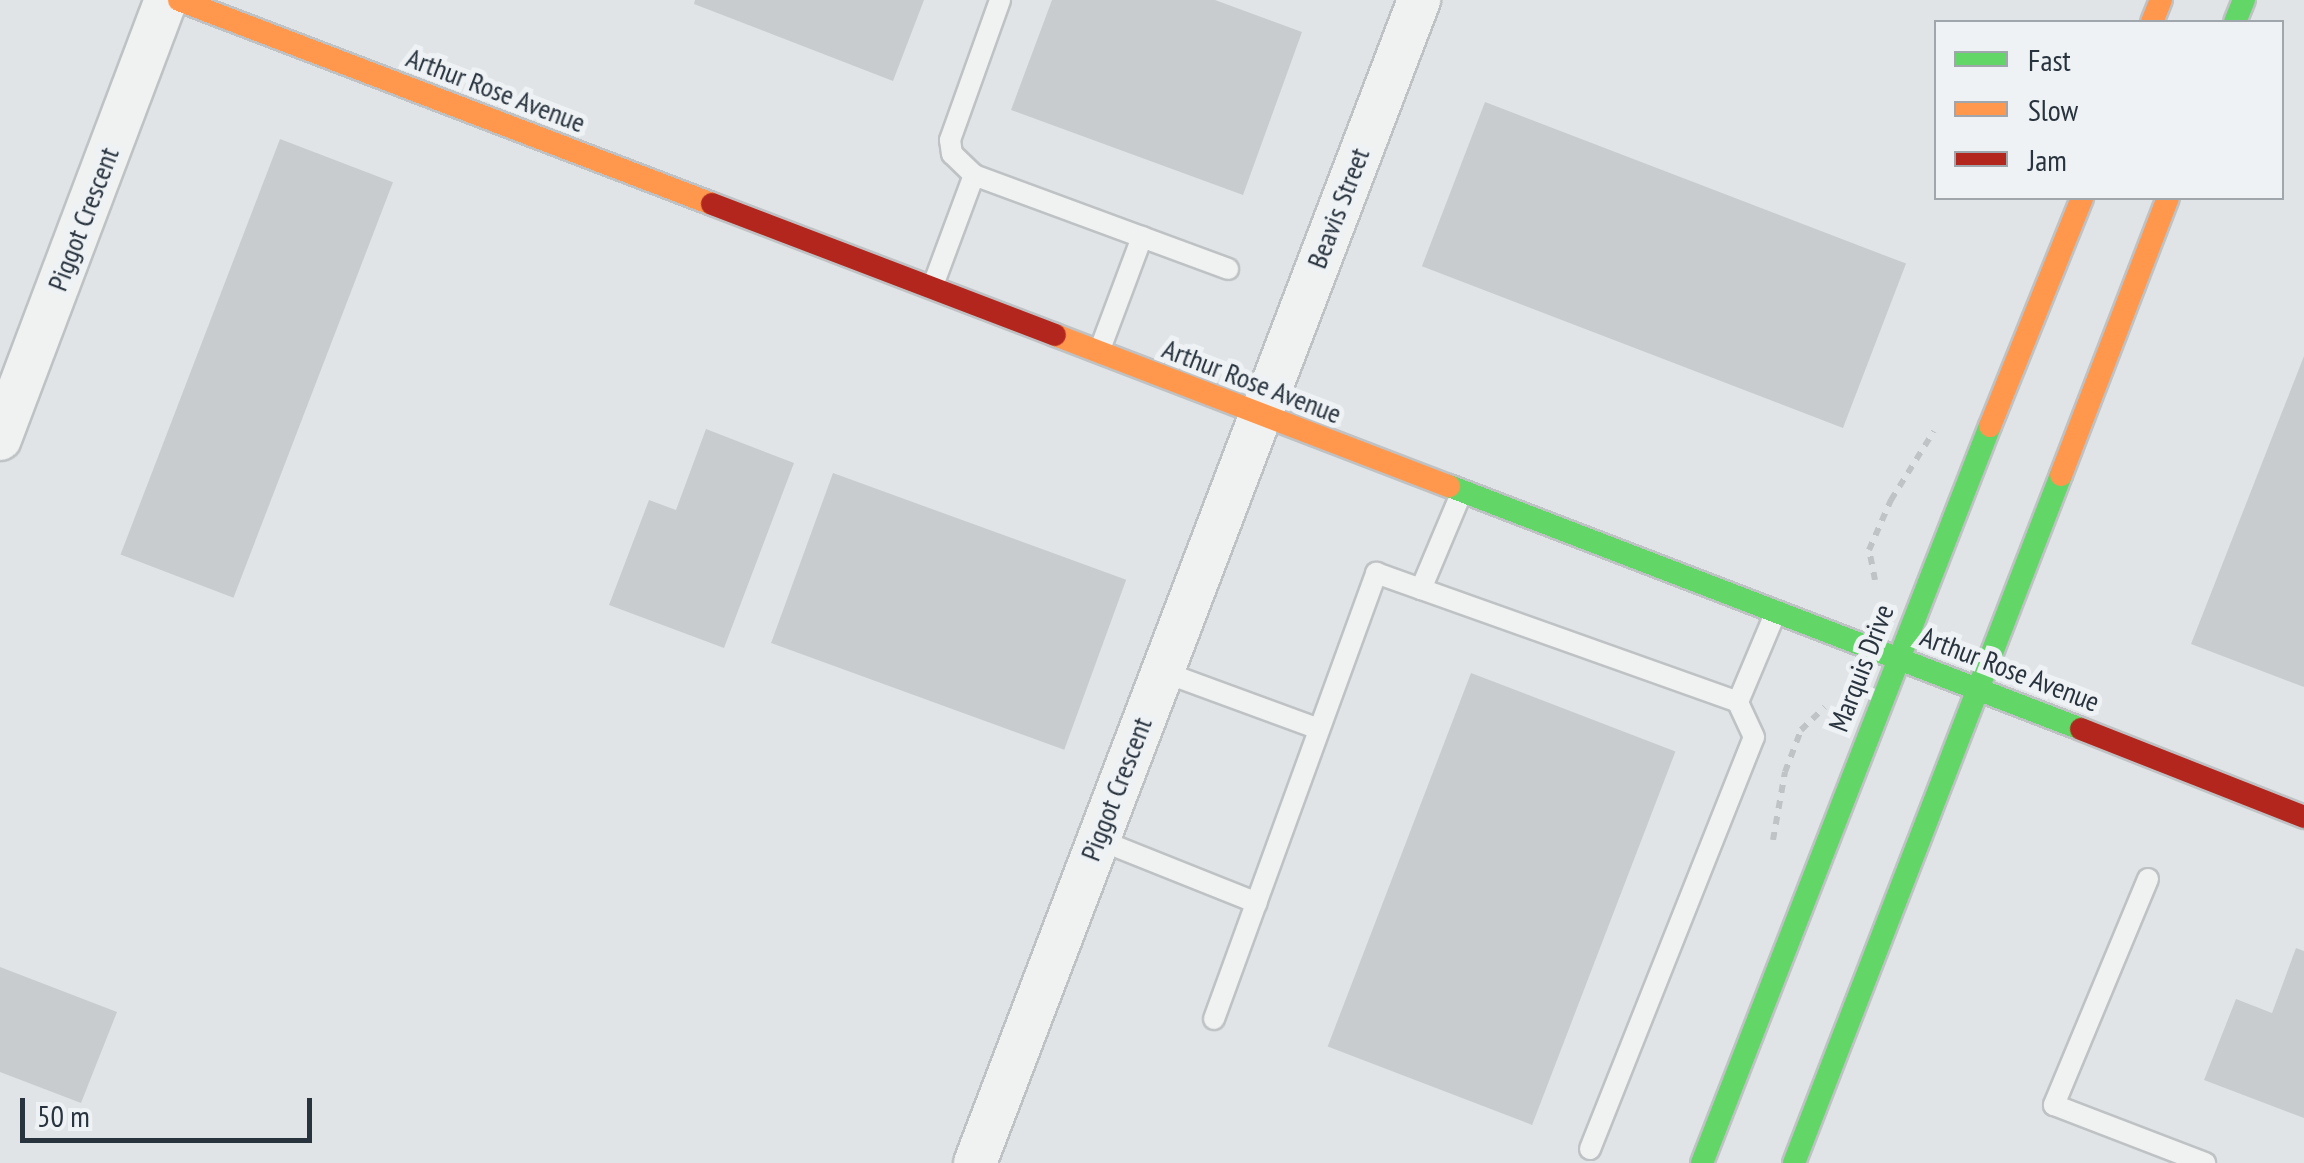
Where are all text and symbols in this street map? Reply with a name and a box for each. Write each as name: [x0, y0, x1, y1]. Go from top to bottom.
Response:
legend: [1934, 20, 2284, 200]
street label: Arthur Rose Avenue: [401, 40, 591, 140]
text: Fast: [2028, 40, 2071, 79]
text: Slow: [2028, 90, 2078, 129]
text: Jam: [2028, 140, 2067, 179]
street label: Piggot Crescent: [40, 143, 126, 295]
street label: Beavis Street: [1300, 143, 1376, 273]
street label: Arthur Rose Avenue: [1157, 331, 1347, 431]
street label: Marquis Drive: [1821, 600, 1901, 736]
street label: Arthur Rose Avenue: [1915, 619, 2105, 719]
street label: Piggot Crescent: [1073, 713, 1159, 865]
scale bar: [25, 1078, 318, 1140]
text: 50 m: [37, 1096, 90, 1135]

